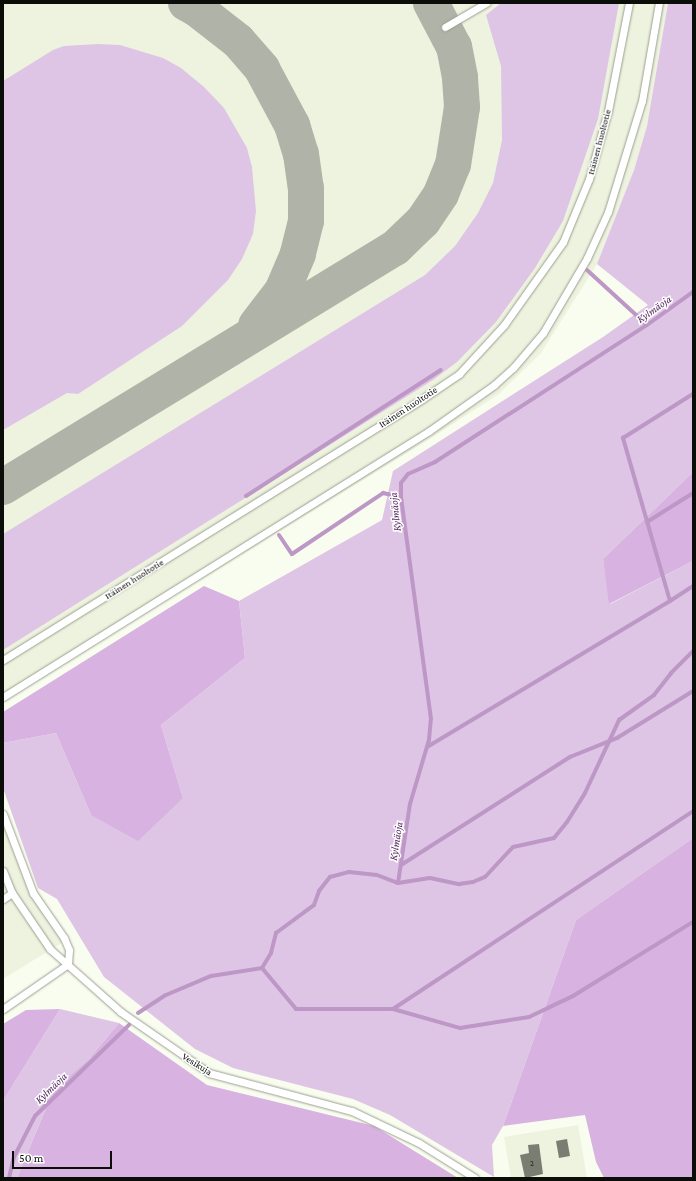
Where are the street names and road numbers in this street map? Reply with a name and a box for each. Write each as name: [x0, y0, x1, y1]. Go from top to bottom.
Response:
street label: Itäinen huoltotie: [584, 108, 614, 176]
street label: Itäinen huoltotie: [376, 384, 440, 430]
street label: Itäinen huoltotie: [102, 556, 166, 602]
street label: Vesikuja: [180, 1050, 214, 1078]

